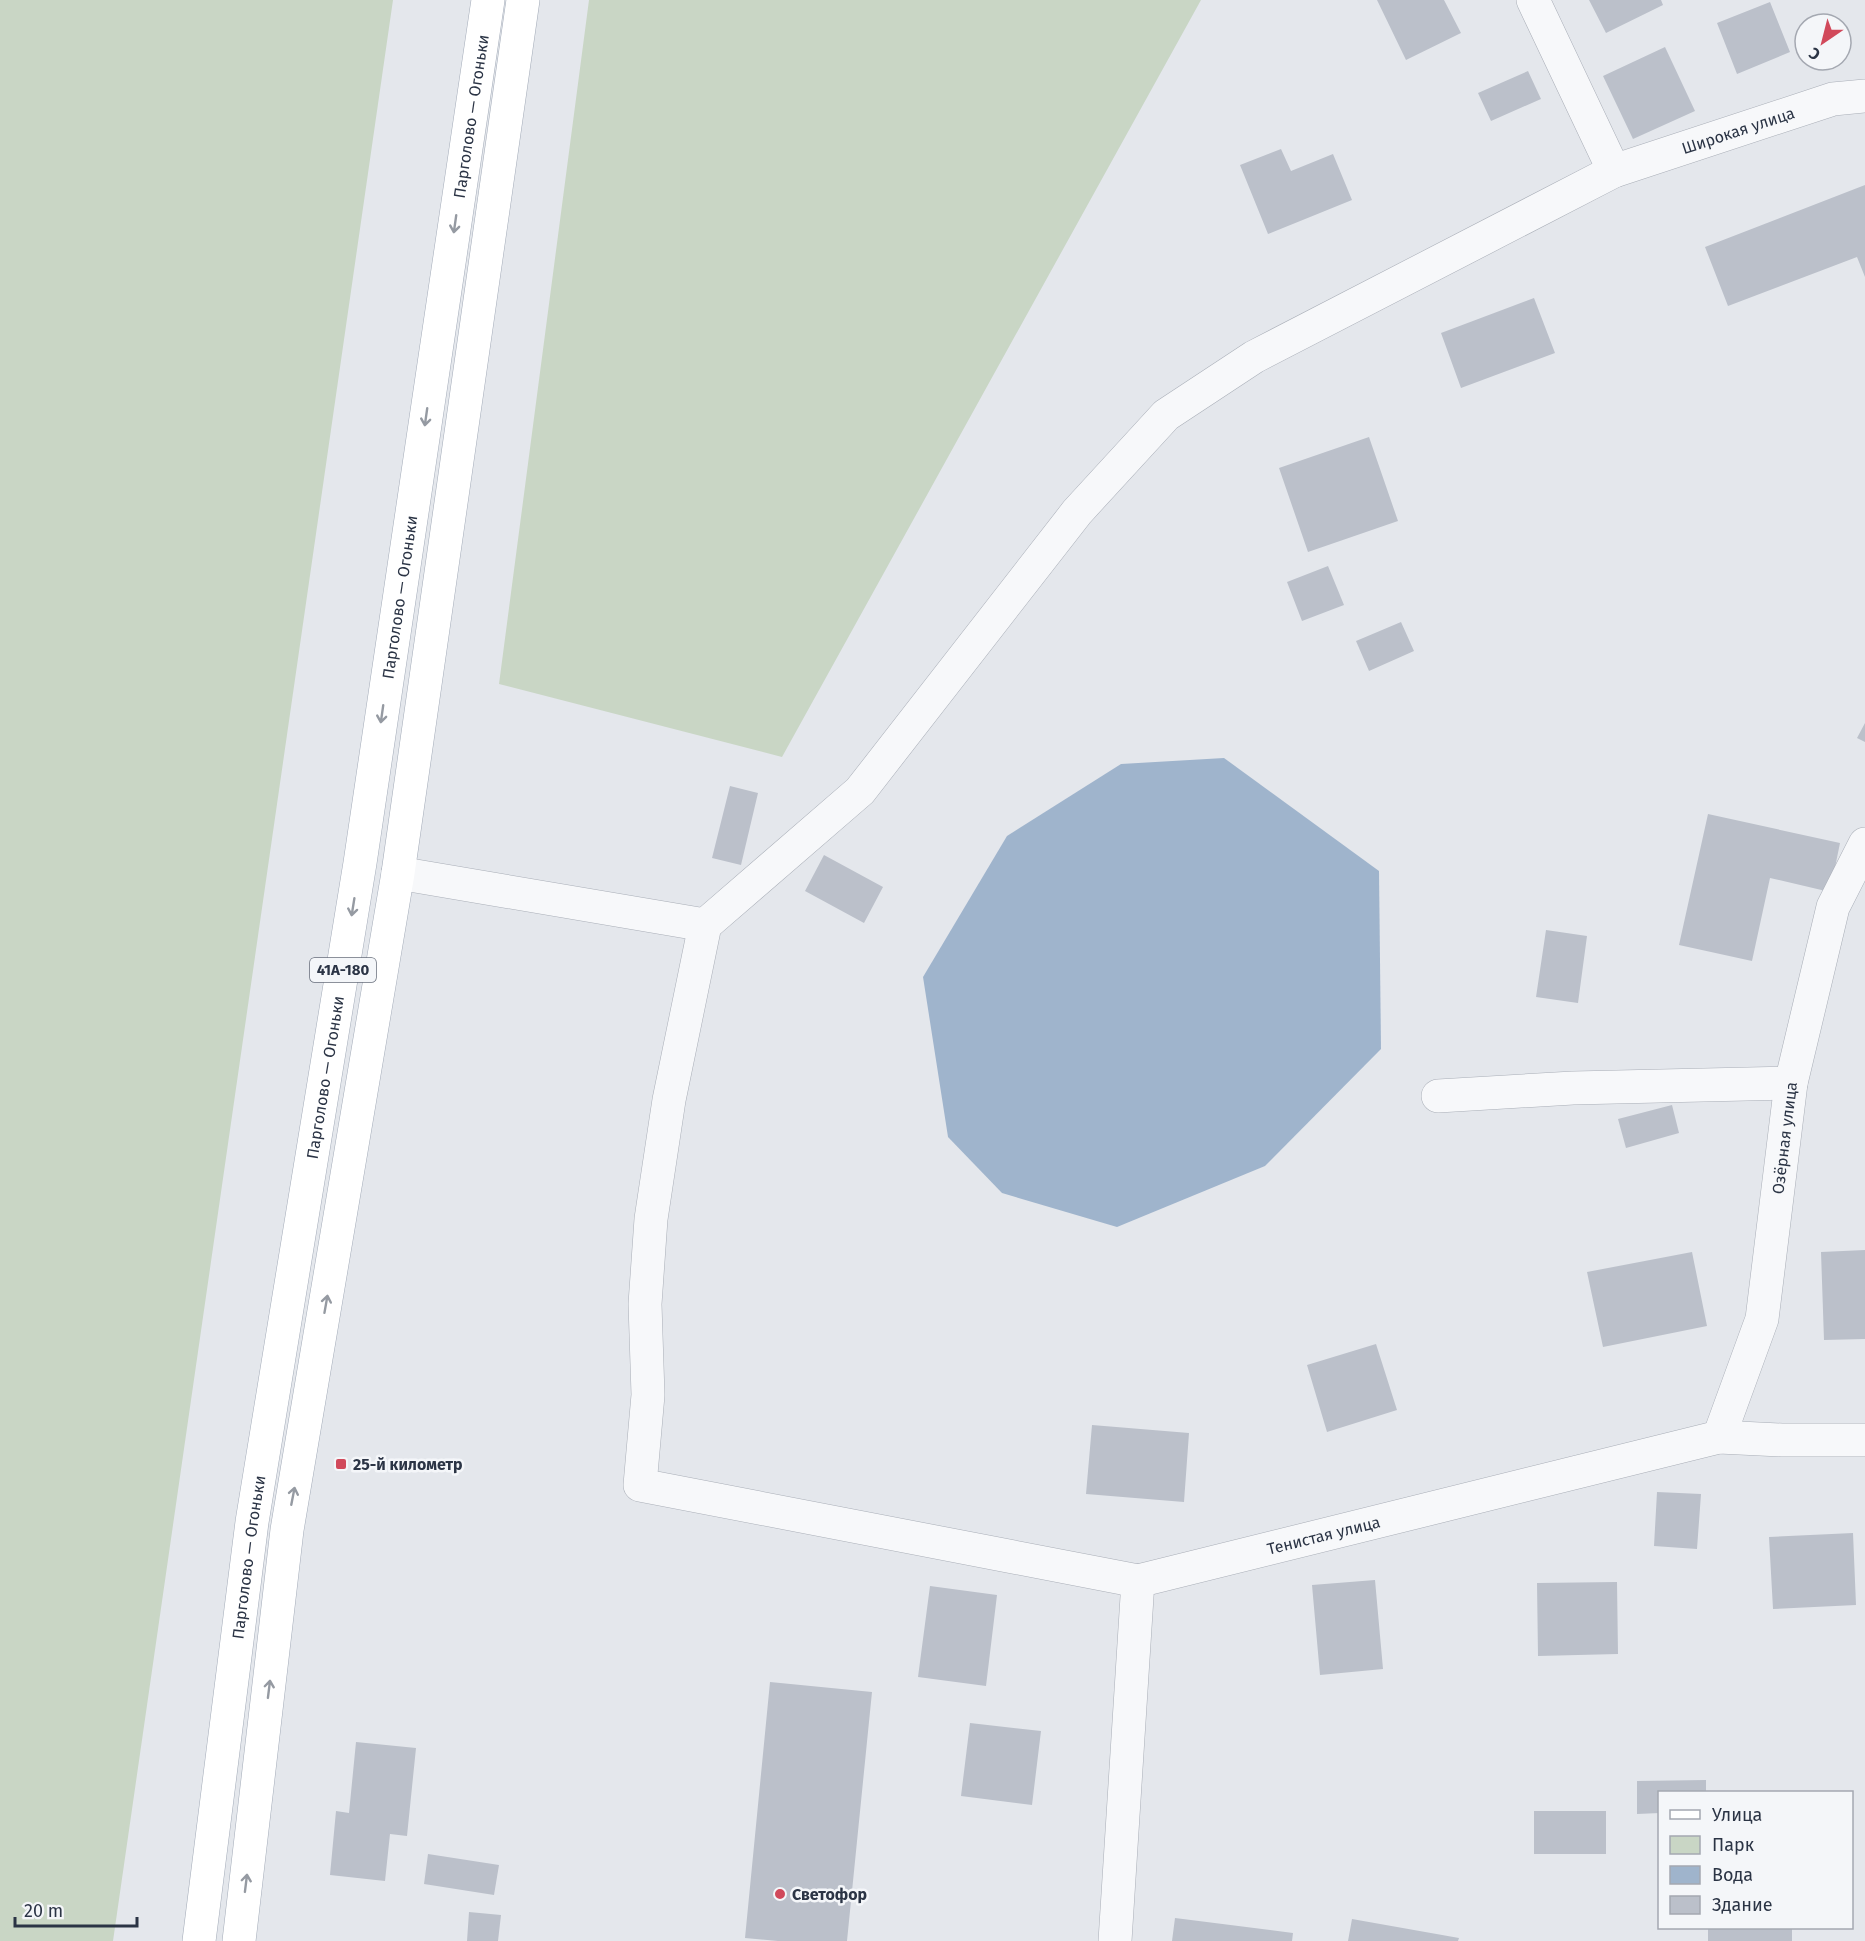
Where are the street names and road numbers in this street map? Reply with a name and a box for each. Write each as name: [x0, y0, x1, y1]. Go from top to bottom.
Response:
street label: Парголово — Огоньки: [450, 33, 493, 200]
street label: Широкая улица: [1679, 103, 1797, 158]
street label: Парголово — Огоньки: [378, 514, 421, 680]
road number: 41А-180: [310, 958, 376, 982]
street label: Парголово — Огоньки: [303, 994, 348, 1160]
street label: Озёрная улица: [1768, 1081, 1801, 1195]
street label: Парголово — Огоньки: [228, 1474, 270, 1640]
street label: Тенистая улица: [1265, 1512, 1382, 1559]

